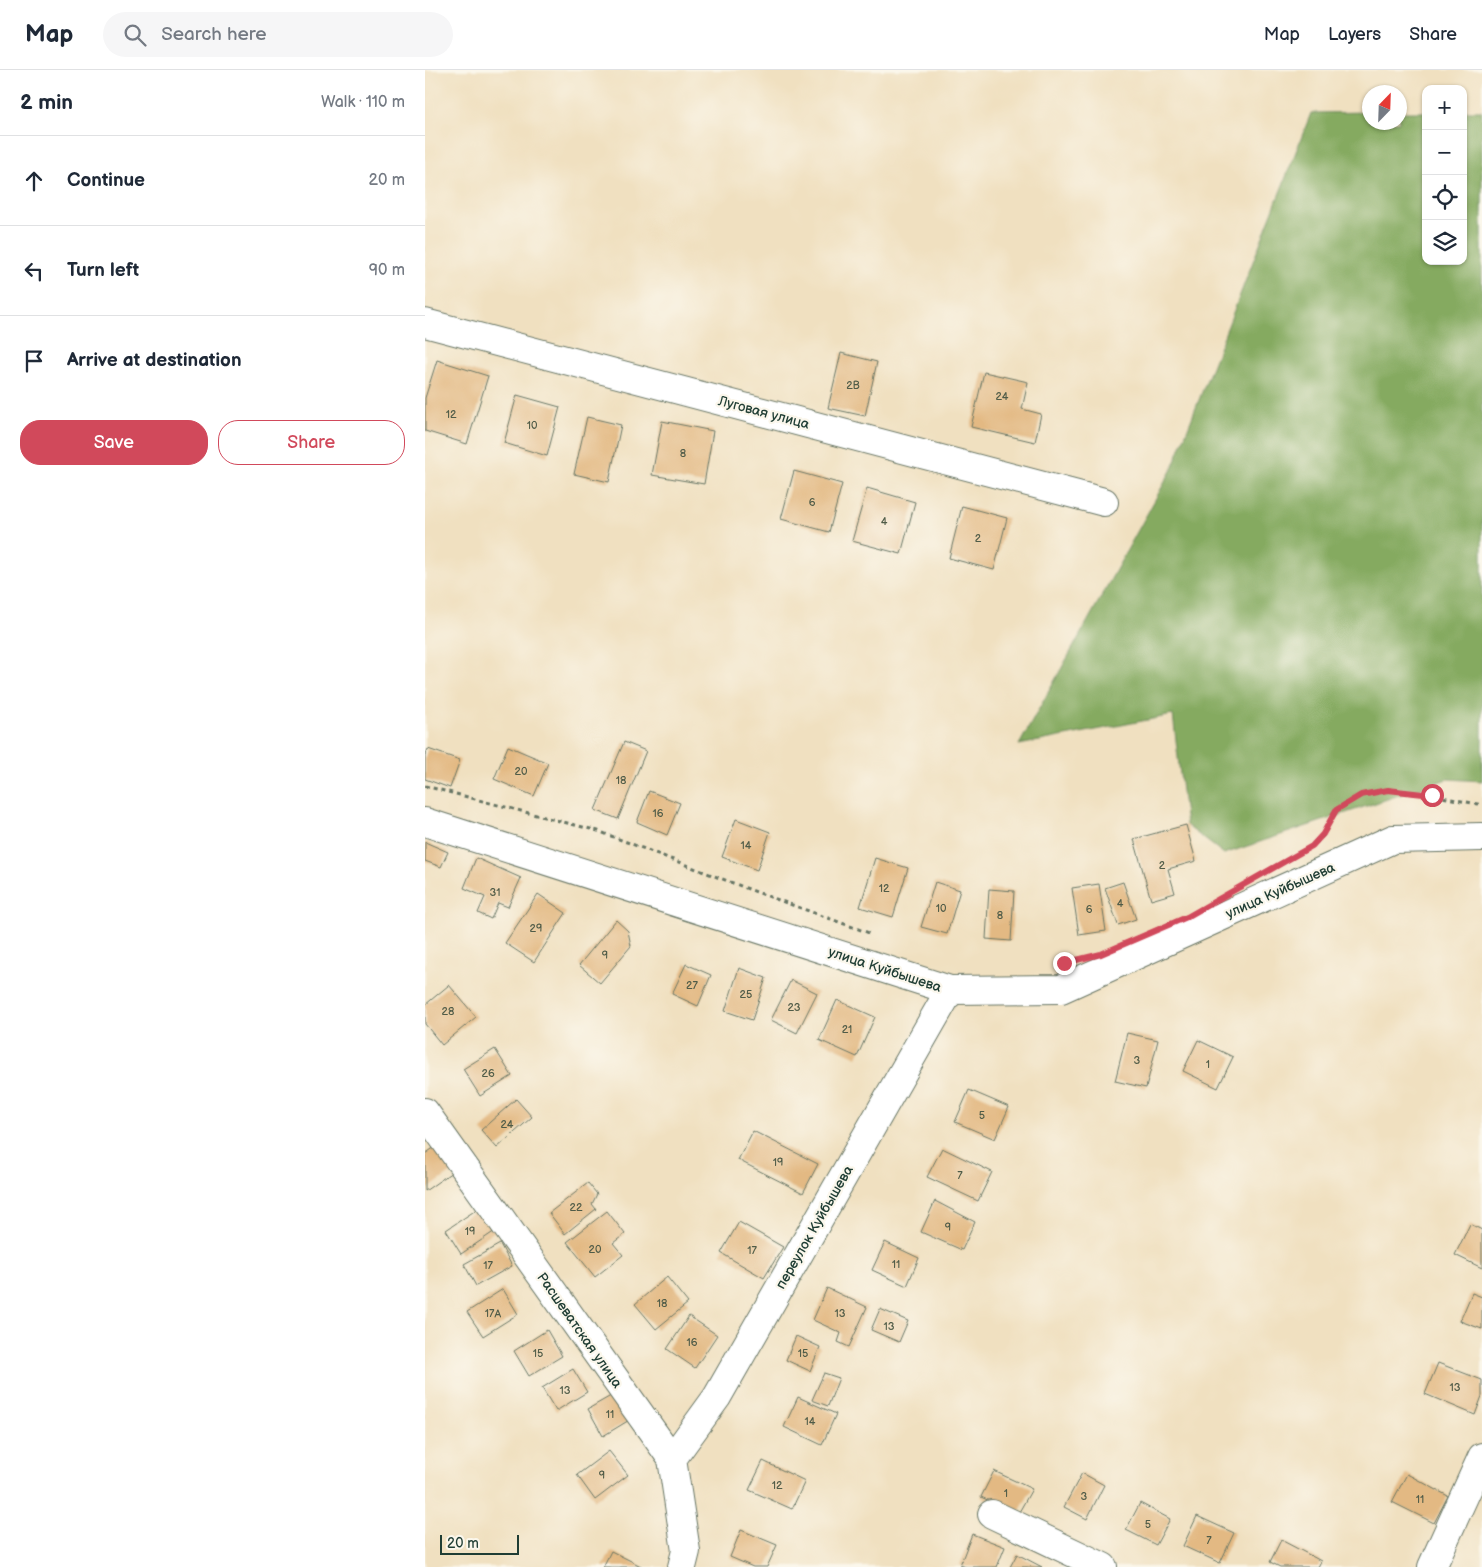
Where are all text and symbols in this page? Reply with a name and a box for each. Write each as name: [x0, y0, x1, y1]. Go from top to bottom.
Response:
search box: [103, 12, 453, 57]
text: Map: [25, 20, 73, 49]
icon: search: [121, 21, 149, 49]
text: Search here: [161, 23, 267, 46]
text: Map: [1264, 24, 1300, 45]
text: Layers: [1328, 24, 1381, 45]
text: Share: [1409, 24, 1457, 45]
north arrow: [1362, 85, 1407, 130]
map controls: [1422, 85, 1467, 265]
button: +: [1422, 85, 1467, 130]
text: 2 min: [20, 90, 73, 115]
text: Walk · 110 m: [321, 93, 405, 112]
button: −: [1422, 130, 1467, 175]
icon: ahead: [20, 167, 48, 195]
text: Continue: [67, 169, 145, 192]
text: 20 m: [369, 171, 405, 190]
button: locate: [1422, 175, 1467, 220]
button: layers: [1422, 220, 1467, 265]
icon: left: [20, 257, 48, 285]
text: Turn left: [67, 259, 139, 282]
text: 90 m: [369, 261, 405, 280]
icon: arrive: [20, 347, 48, 375]
text: Arrive at destination: [67, 349, 242, 372]
house number: 2В: [846, 379, 860, 392]
house number: 24: [995, 390, 1009, 403]
street label: Луговая улица: [715, 392, 812, 433]
house number: 12: [446, 408, 457, 421]
house number: 10: [527, 419, 538, 432]
button: Save: [20, 420, 208, 465]
button: Share: [218, 420, 405, 465]
house number: 8: [680, 447, 686, 460]
house number: 6: [809, 496, 816, 509]
house number: 4: [881, 515, 888, 528]
house number: 2: [975, 532, 982, 545]
house number: 20: [515, 765, 528, 778]
house number: 18: [616, 774, 626, 787]
route start: [1421, 784, 1444, 807]
house number: 16: [653, 807, 664, 820]
house number: 14: [741, 839, 752, 852]
street label: улица Куйбышева: [1223, 858, 1338, 922]
house number: 2: [1159, 859, 1166, 872]
house number: 12: [879, 882, 890, 895]
house number: 31: [489, 886, 501, 899]
house number: 4: [1117, 897, 1124, 910]
house number: 10: [936, 902, 947, 915]
house number: 6: [1086, 903, 1093, 916]
house number: 8: [997, 909, 1003, 922]
house number: 29: [530, 922, 542, 935]
street label: улица Куйбышева: [826, 943, 944, 996]
house number: 9: [602, 949, 608, 962]
route end: [1053, 952, 1076, 975]
house number: 27: [686, 979, 699, 992]
house number: 25: [740, 988, 752, 1001]
house number: 23: [787, 1001, 801, 1014]
house number: 28: [442, 1005, 454, 1018]
house number: 21: [842, 1023, 852, 1036]
house number: 3: [1134, 1054, 1141, 1067]
house number: 1: [1206, 1058, 1210, 1071]
house number: 26: [481, 1067, 495, 1080]
house number: 5: [979, 1109, 985, 1122]
house number: 24: [500, 1118, 514, 1131]
house number: 19: [773, 1156, 783, 1169]
street label: переулок Куйбышева: [772, 1162, 857, 1292]
house number: 7: [957, 1169, 963, 1182]
house number: 22: [570, 1201, 583, 1214]
house number: 9: [945, 1221, 951, 1234]
house number: 19: [465, 1225, 475, 1238]
house number: 20: [589, 1243, 602, 1256]
house number: 17: [747, 1244, 757, 1257]
house number: 11: [892, 1258, 900, 1271]
house number: 17: [483, 1259, 493, 1272]
street label: Расшеватская улица: [533, 1269, 626, 1392]
house number: 18: [657, 1297, 667, 1310]
house number: 17А: [485, 1307, 501, 1320]
house number: 13: [834, 1307, 846, 1320]
house number: 13: [883, 1320, 895, 1333]
house number: 16: [687, 1336, 698, 1349]
house number: 15: [533, 1347, 543, 1360]
house number: 15: [798, 1347, 808, 1360]
house number: 13: [1449, 1381, 1461, 1394]
house number: 13: [559, 1384, 571, 1397]
house number: 11: [606, 1408, 614, 1421]
house number: 14: [805, 1415, 816, 1428]
house number: 9: [599, 1469, 605, 1482]
house number: 12: [772, 1479, 783, 1492]
house number: 1: [1004, 1487, 1008, 1500]
house number: 3: [1081, 1490, 1088, 1503]
house number: 11: [1416, 1493, 1424, 1506]
house number: 5: [1145, 1518, 1151, 1531]
scale bar: [440, 1532, 519, 1555]
house number: 7: [1206, 1534, 1212, 1547]
text: 20 m: [447, 1535, 479, 1552]

